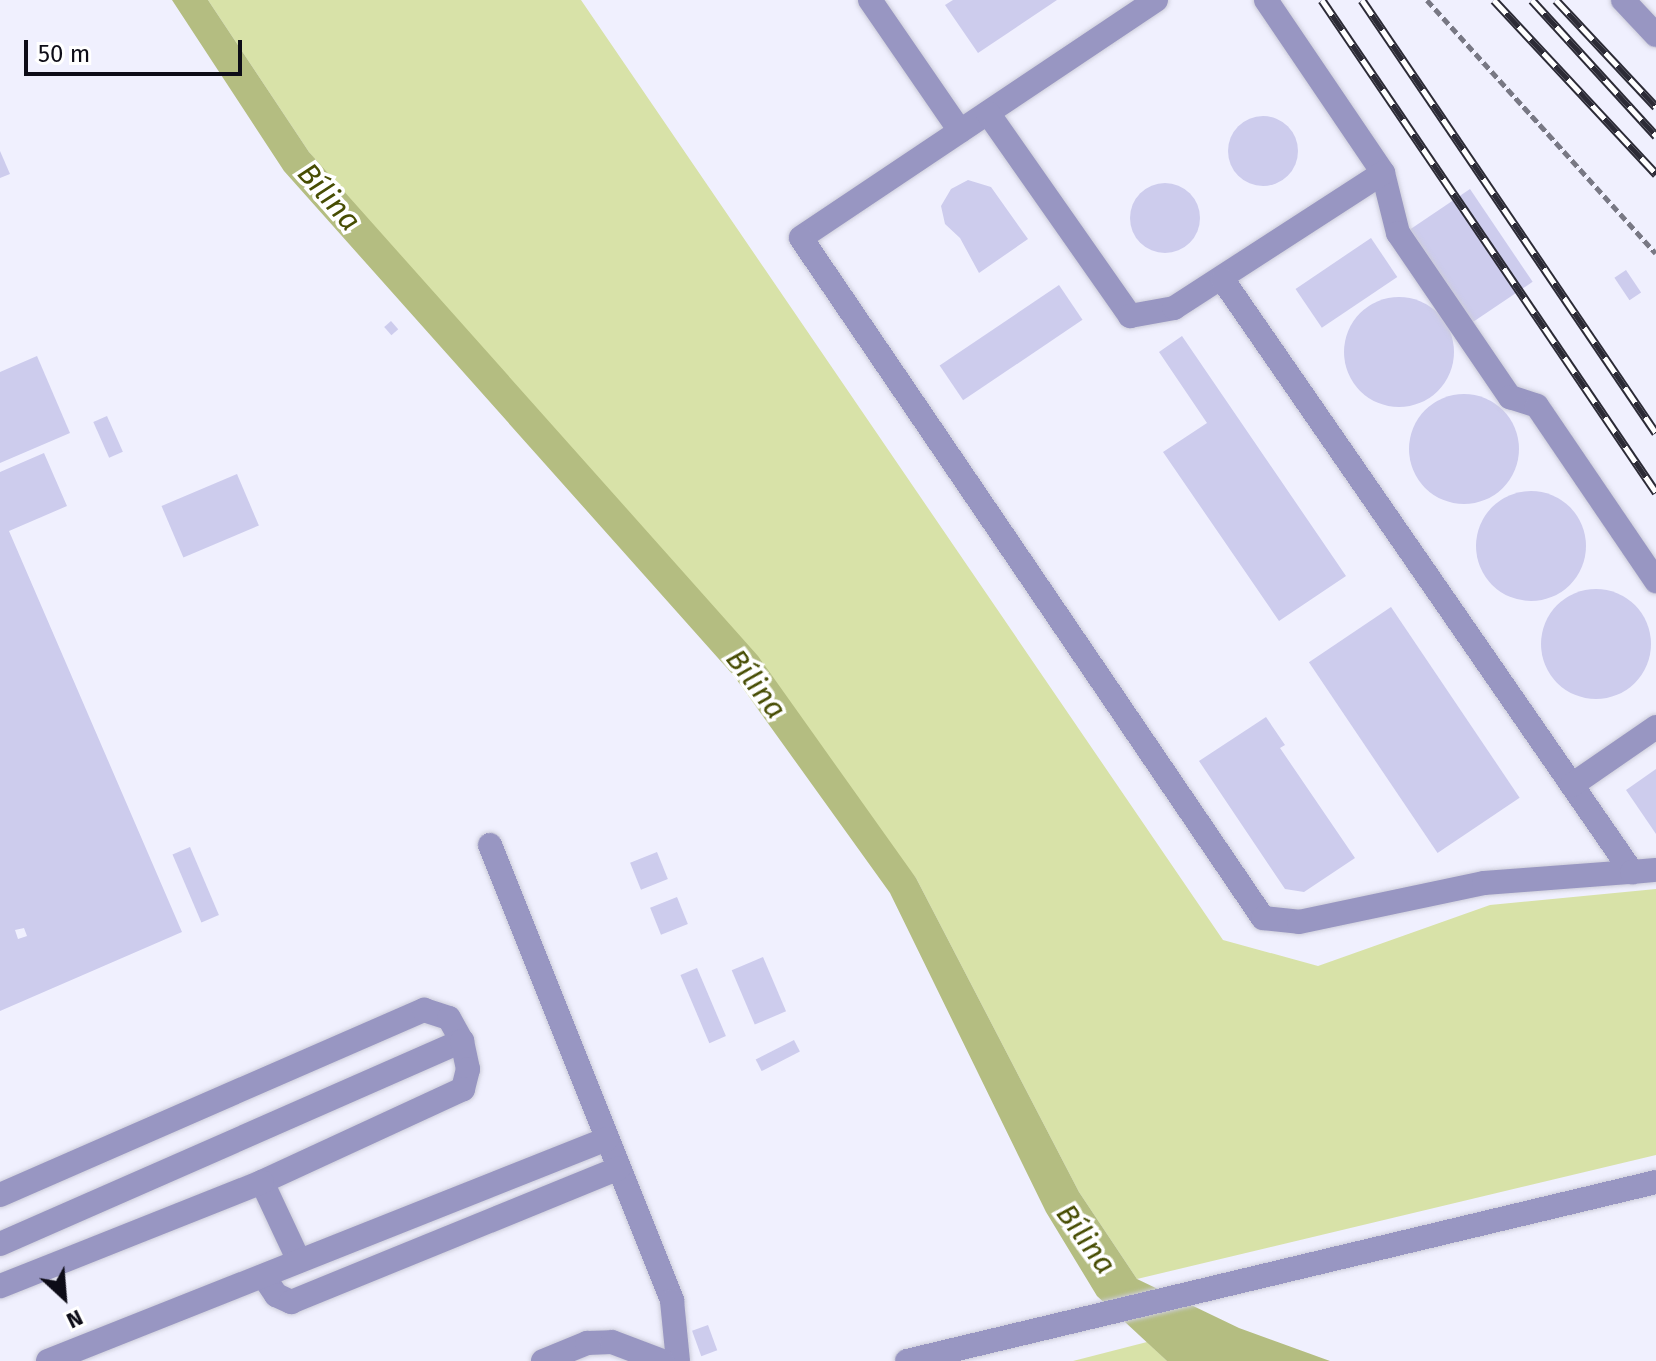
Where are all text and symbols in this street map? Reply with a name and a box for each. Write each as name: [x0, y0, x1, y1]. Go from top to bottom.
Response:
scale bar: [28, 24, 246, 74]
text: 50 m: [38, 40, 90, 68]
water label: Bílina: [290, 156, 368, 238]
water label: Bílina: [718, 642, 794, 726]
water label: Bílina: [1048, 1197, 1124, 1281]
north arrow: [24, 1257, 104, 1337]
text: N: [62, 1304, 87, 1334]

